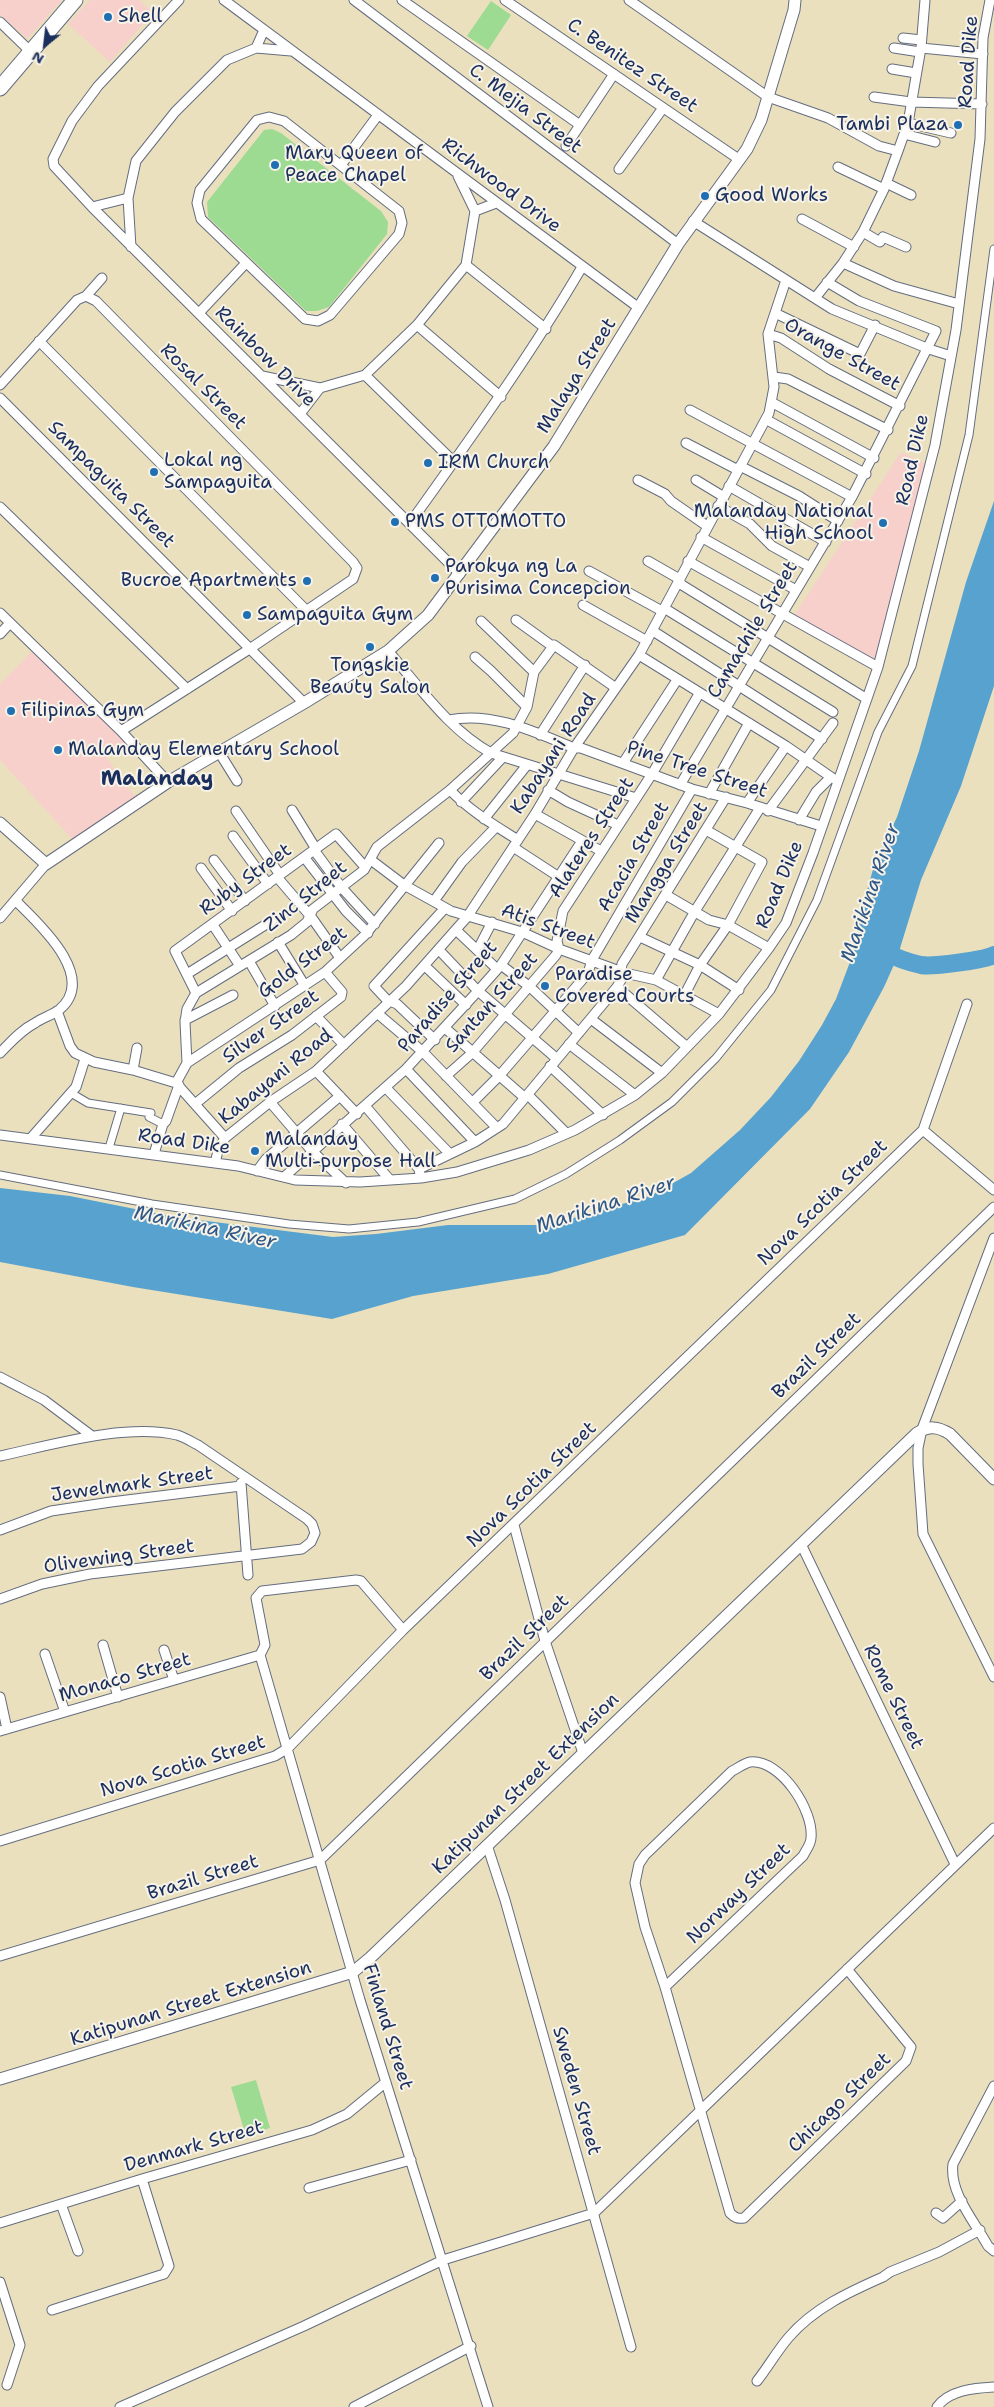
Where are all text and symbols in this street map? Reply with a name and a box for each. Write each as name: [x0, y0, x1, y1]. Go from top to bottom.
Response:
place label: Shell: [118, 6, 162, 28]
marker: Shell: [102, 11, 114, 23]
street label: C. Benitez Street: [562, 14, 702, 118]
street label: Road Dike: [954, 15, 984, 109]
north arrow: [20, 20, 70, 70]
text: N: [29, 48, 47, 69]
street label: C. Mejia Street: [464, 59, 586, 159]
place label: Tambi Plaza: [836, 114, 948, 136]
marker: Tambi Plaza: [952, 119, 964, 131]
street label: Richwood Drive: [437, 134, 565, 238]
place label: Mary Queen of Peace Chapel: [285, 143, 423, 187]
marker: Mary Queen of Peace Chapel: [269, 159, 281, 171]
place label: Good Works: [715, 185, 828, 207]
marker: Good Works: [699, 190, 711, 202]
street label: Rainbow Drive: [210, 302, 320, 412]
street label: Malaya Street: [532, 314, 622, 438]
street label: Orange Street: [780, 314, 904, 396]
street label: Rosal Street: [155, 339, 251, 435]
street label: Road Dike: [891, 412, 935, 508]
street label: Sampaguita Street: [43, 417, 179, 553]
place label: Lokal ng Sampaguita: [164, 450, 272, 494]
place label: IRM Church: [438, 452, 549, 474]
marker: IRM Church: [422, 457, 434, 469]
marker: Lokal ng Sampaguita: [148, 466, 160, 478]
place label: Malanday National High School: [694, 501, 873, 545]
place label: PMS OTTOMOTTO: [405, 511, 566, 533]
marker: PMS OTTOMOTTO: [389, 516, 401, 528]
marker: Malanday National High School: [877, 517, 889, 529]
place label: Parokya ng La Purisima Concepcion: [445, 556, 631, 600]
street label: Camachile Street: [703, 557, 803, 703]
place label: Bucroe Apartments: [121, 570, 297, 592]
marker: Parokya ng La Purisima Concepcion: [429, 572, 441, 584]
marker: Bucroe Apartments: [301, 575, 313, 587]
place label: Sampaguita Gym: [257, 604, 413, 626]
marker: Sampaguita Gym: [241, 609, 253, 621]
marker: Tongskie Beauty Salon: [364, 641, 376, 653]
place label: Tongskie Beauty Salon: [310, 655, 430, 699]
street label: Kabayani Road: [506, 689, 602, 819]
place label: Filipinas Gym: [21, 700, 144, 722]
marker: Filipinas Gym: [5, 705, 17, 717]
street label: Pine Tree Street: [624, 737, 770, 803]
place label: Malanday Elementary School: [68, 739, 339, 761]
marker: Malanday Elementary School: [52, 744, 64, 756]
district label: Malanday: [101, 767, 213, 793]
street label: Alateres Street: [545, 773, 639, 903]
street label: Acacia Street: [593, 798, 675, 916]
street label: Mangga Street: [621, 798, 713, 928]
water label: Marikina River: [836, 820, 906, 966]
street label: Road Dike: [751, 838, 809, 932]
street label: Ruby Street: [196, 839, 296, 921]
street label: Zinc Street: [260, 857, 352, 937]
street label: Atis Street: [498, 899, 598, 955]
street label: Gold Street: [254, 922, 352, 1004]
street label: Paradise Street: [393, 937, 503, 1057]
street label: Santan Street: [441, 948, 543, 1058]
place label: Paradise Covered Courts: [555, 964, 694, 1008]
marker: Paradise Covered Courts: [539, 980, 551, 992]
street label: Silver Street: [218, 985, 324, 1069]
street label: Kabayani Road: [215, 1024, 337, 1130]
street label: Road Dike: [136, 1124, 232, 1160]
place label: Malanday Multi-purpose Hall: [265, 1129, 436, 1173]
street label: Nova Scotia Street: [753, 1135, 893, 1271]
marker: Malanday Multi-purpose Hall: [249, 1145, 261, 1157]
water label: Marikina River: [533, 1171, 679, 1239]
water label: Marikina River: [132, 1201, 278, 1255]
street label: Brazil Street: [768, 1308, 866, 1404]
street label: Nova Scotia Street: [462, 1417, 602, 1553]
street label: Jewelmark Street: [49, 1462, 215, 1508]
street label: Olivewing Street: [42, 1535, 196, 1579]
street label: Brazil Street: [476, 1590, 574, 1686]
street label: Rome Street: [858, 1641, 928, 1753]
street label: Monaco Street: [57, 1648, 193, 1708]
street label: Katipunan Street Extension: [428, 1689, 624, 1879]
street label: Nova Scotia Street: [98, 1731, 268, 1803]
street label: Norway Street: [682, 1839, 796, 1949]
street label: Brazil Street: [145, 1850, 261, 1906]
street label: Katipunan Street Extension: [68, 1956, 314, 2052]
street label: Finland Street: [357, 1961, 417, 2093]
street label: Sweden Street: [547, 2024, 605, 2158]
street label: Chicago Street: [784, 2048, 896, 2158]
street label: Denmark Street: [122, 2116, 266, 2178]

